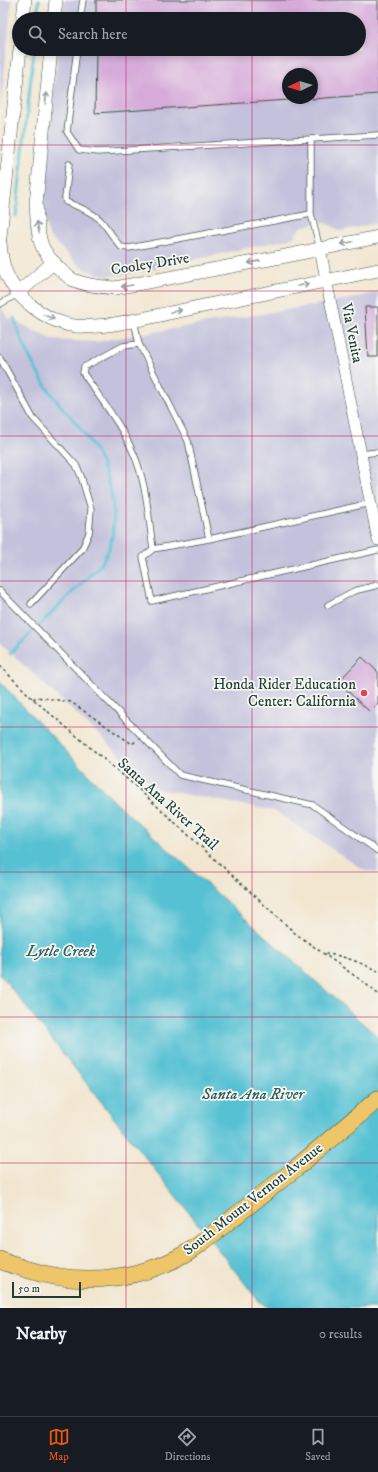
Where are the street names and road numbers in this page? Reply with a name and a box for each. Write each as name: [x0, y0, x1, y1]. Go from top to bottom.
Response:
street label: Cooley Drive: [110, 248, 190, 280]
street label: Via Venita: [337, 300, 367, 365]
street label: Santa Ana River Trail: [114, 754, 223, 855]
street label: South Mount Vernon Avenue: [179, 1139, 327, 1259]

